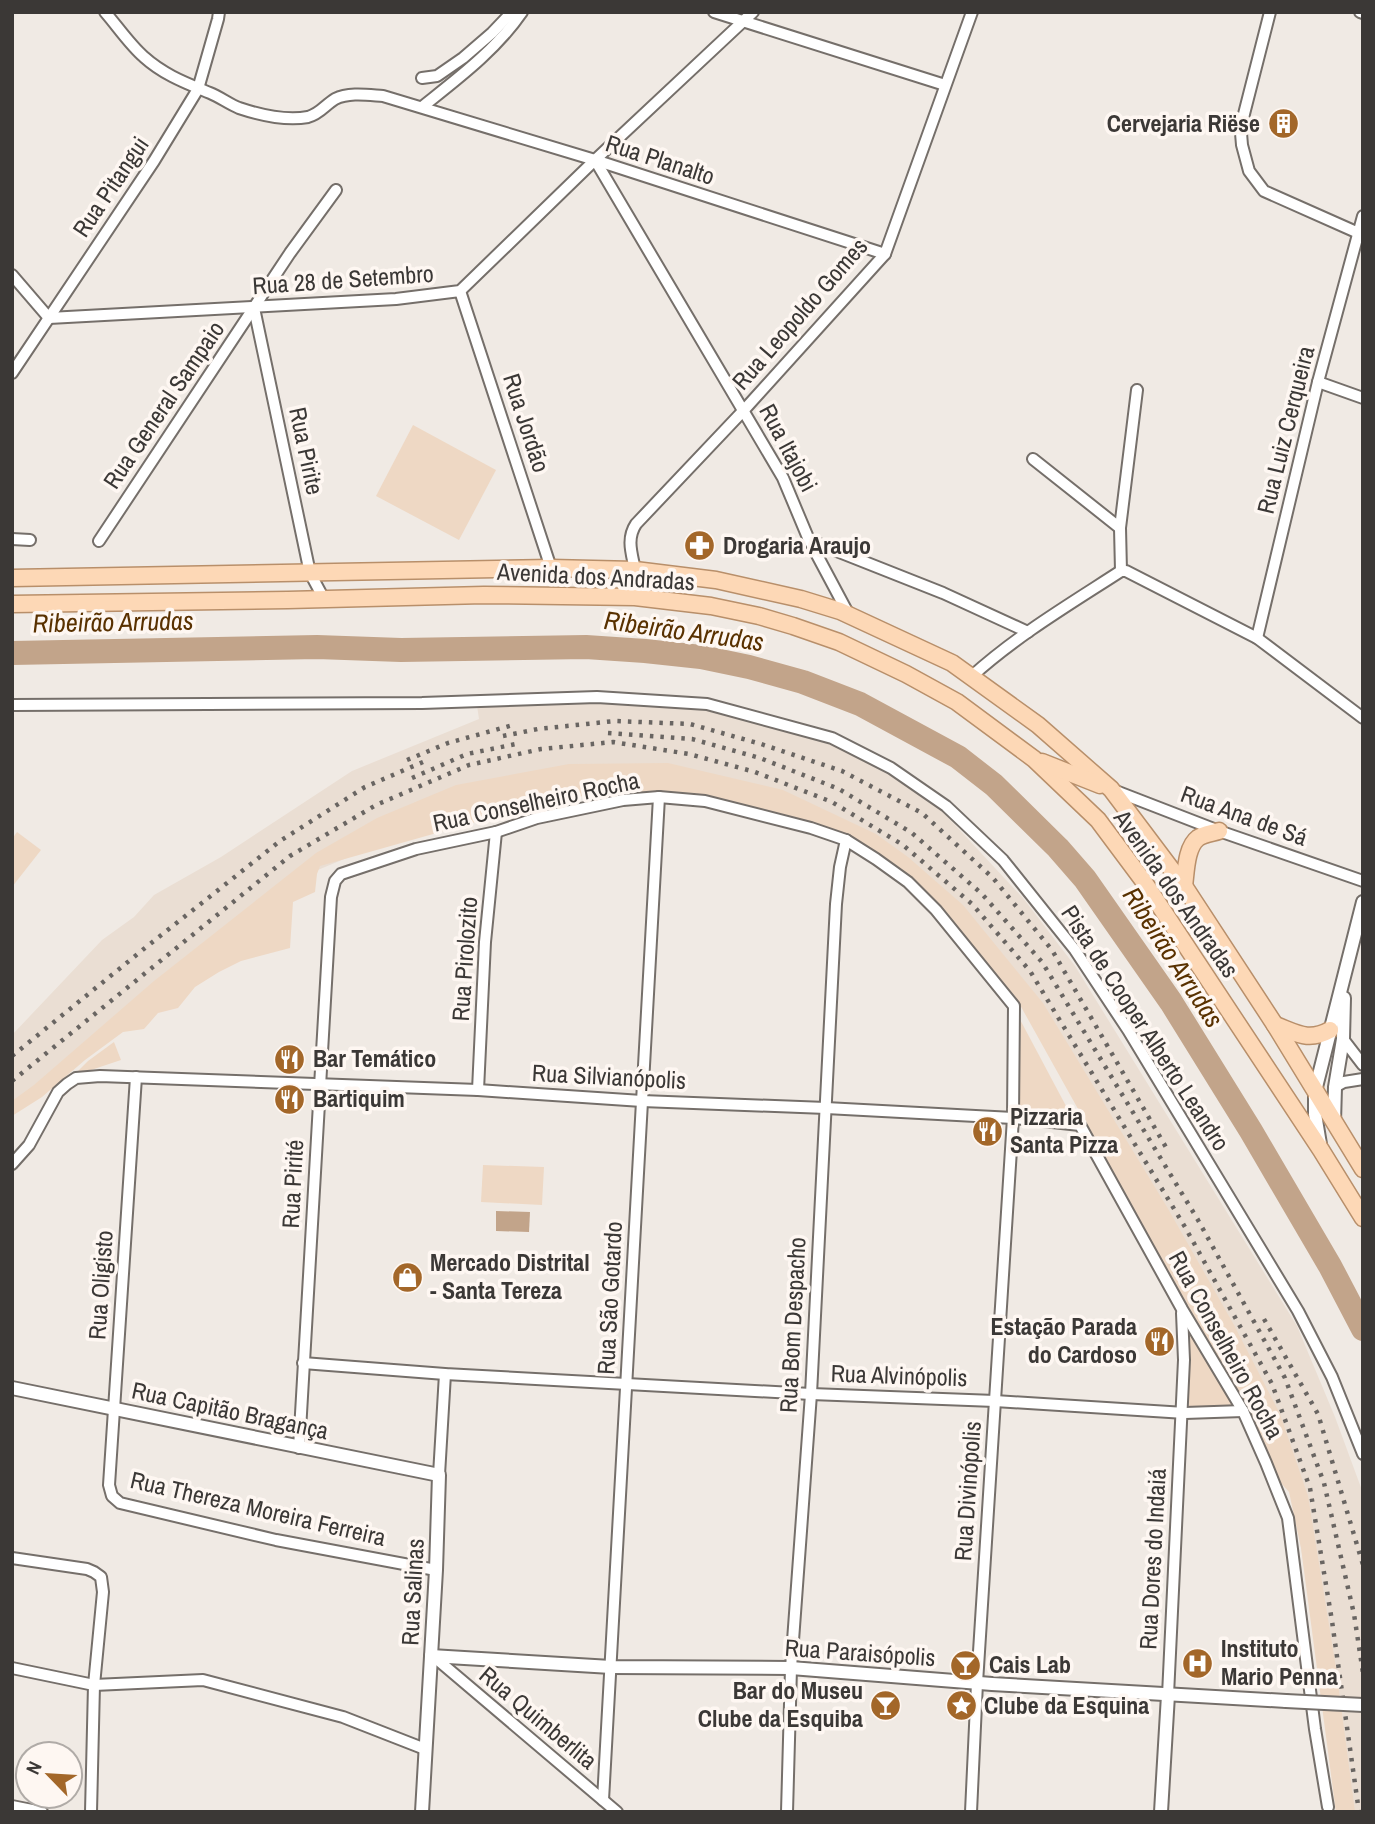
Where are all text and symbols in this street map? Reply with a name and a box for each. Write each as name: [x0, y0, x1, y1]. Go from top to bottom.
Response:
place label: Cervejaria Riëse: [1107, 107, 1260, 139]
building icon: Cervejaria Riëse: [1266, 107, 1300, 141]
street label: Rua Planalto: [602, 126, 719, 192]
street label: Rua Pitangui: [65, 130, 156, 243]
street label: Rua Leopoldo Gomes: [724, 231, 874, 396]
street label: Rua 28 de Setembro: [251, 257, 435, 301]
street label: Rua General Sampaio: [95, 314, 231, 495]
street label: Rua Luiz Cerqueira: [1249, 343, 1321, 517]
street label: Rua Jordão: [496, 369, 558, 476]
street label: Rua Itajobi: [752, 398, 825, 497]
street label: Rua Pirite: [282, 404, 332, 497]
pharmacy icon: Drogaria Araujo: [683, 529, 717, 563]
place label: Drogaria Araujo: [723, 529, 871, 561]
street label: Avenida dos Andradas: [495, 555, 696, 597]
water label: Ribeirão Arrudas: [602, 602, 766, 659]
water label: Ribeirão Arrudas: [32, 603, 194, 640]
street label: Rua Conselheiro Rocha: [430, 764, 642, 839]
street label: Rua Ana de Sá: [1177, 777, 1312, 853]
street label: Avenida dos Andradas: [1106, 802, 1247, 984]
water label: Ribeirão Arrudas: [1115, 880, 1232, 1034]
street label: Rua Pirolozito: [444, 896, 484, 1022]
street label: Pista de Cooper Alberto Leandro: [1054, 899, 1237, 1156]
restaurant icon: Bar Temático: [273, 1042, 307, 1076]
place label: Bar Temático: [313, 1042, 436, 1074]
street label: Rua Silvianópolis: [531, 1056, 687, 1096]
restaurant icon: Bartiquim: [273, 1082, 307, 1116]
place label: Bartiquim: [313, 1082, 405, 1114]
place label: Pizzaria Santa Pizza: [1010, 1100, 1118, 1160]
restaurant icon: Pizzaria Santa Pizza: [970, 1114, 1004, 1148]
street label: Rua Pirité: [274, 1139, 310, 1229]
street label: Rua São Gotardo: [589, 1221, 629, 1375]
street label: Rua Oligisto: [80, 1229, 120, 1341]
street label: Rua Bom Despacho: [771, 1236, 813, 1414]
street label: Rua Conselheiro Rocha: [1162, 1245, 1292, 1444]
place label: Mercado Distrital - Santa Tereza: [430, 1246, 590, 1306]
shop icon: Mercado Distrital - Santa Tereza: [390, 1260, 424, 1294]
place label: Estação Parada do Cardoso: [990, 1310, 1137, 1370]
restaurant icon: Estação Parada do Cardoso: [1143, 1324, 1177, 1358]
street label: Rua Alvinópolis: [830, 1357, 968, 1393]
street label: Rua Capitão Bragança: [129, 1374, 331, 1446]
street label: Rua Divinópolis: [946, 1420, 988, 1562]
street label: Rua Thereza Moreira Ferreira: [127, 1463, 389, 1553]
street label: Rua Dores do Indaiá: [1131, 1467, 1173, 1650]
street label: Rua Salinas: [393, 1538, 431, 1646]
street label: Rua Paraisópolis: [784, 1631, 936, 1673]
place label: Instituto Mario Penna: [1221, 1632, 1338, 1692]
hospital icon: Instituto Mario Penna: [1181, 1646, 1215, 1680]
bar icon: Cais Lab: [949, 1648, 983, 1682]
place label: Cais Lab: [989, 1648, 1071, 1680]
street label: Rua Quimberlita: [473, 1659, 604, 1776]
place label: Bar do Museu Clube da Esquiba: [698, 1674, 863, 1734]
bar icon: Bar do Museu Clube da Esquiba: [869, 1688, 903, 1722]
place icon: Clube da Esquina: [944, 1689, 978, 1723]
place label: Clube da Esquina: [984, 1689, 1149, 1721]
north arrow: [14, 1740, 84, 1810]
text: N: [19, 1757, 48, 1778]

